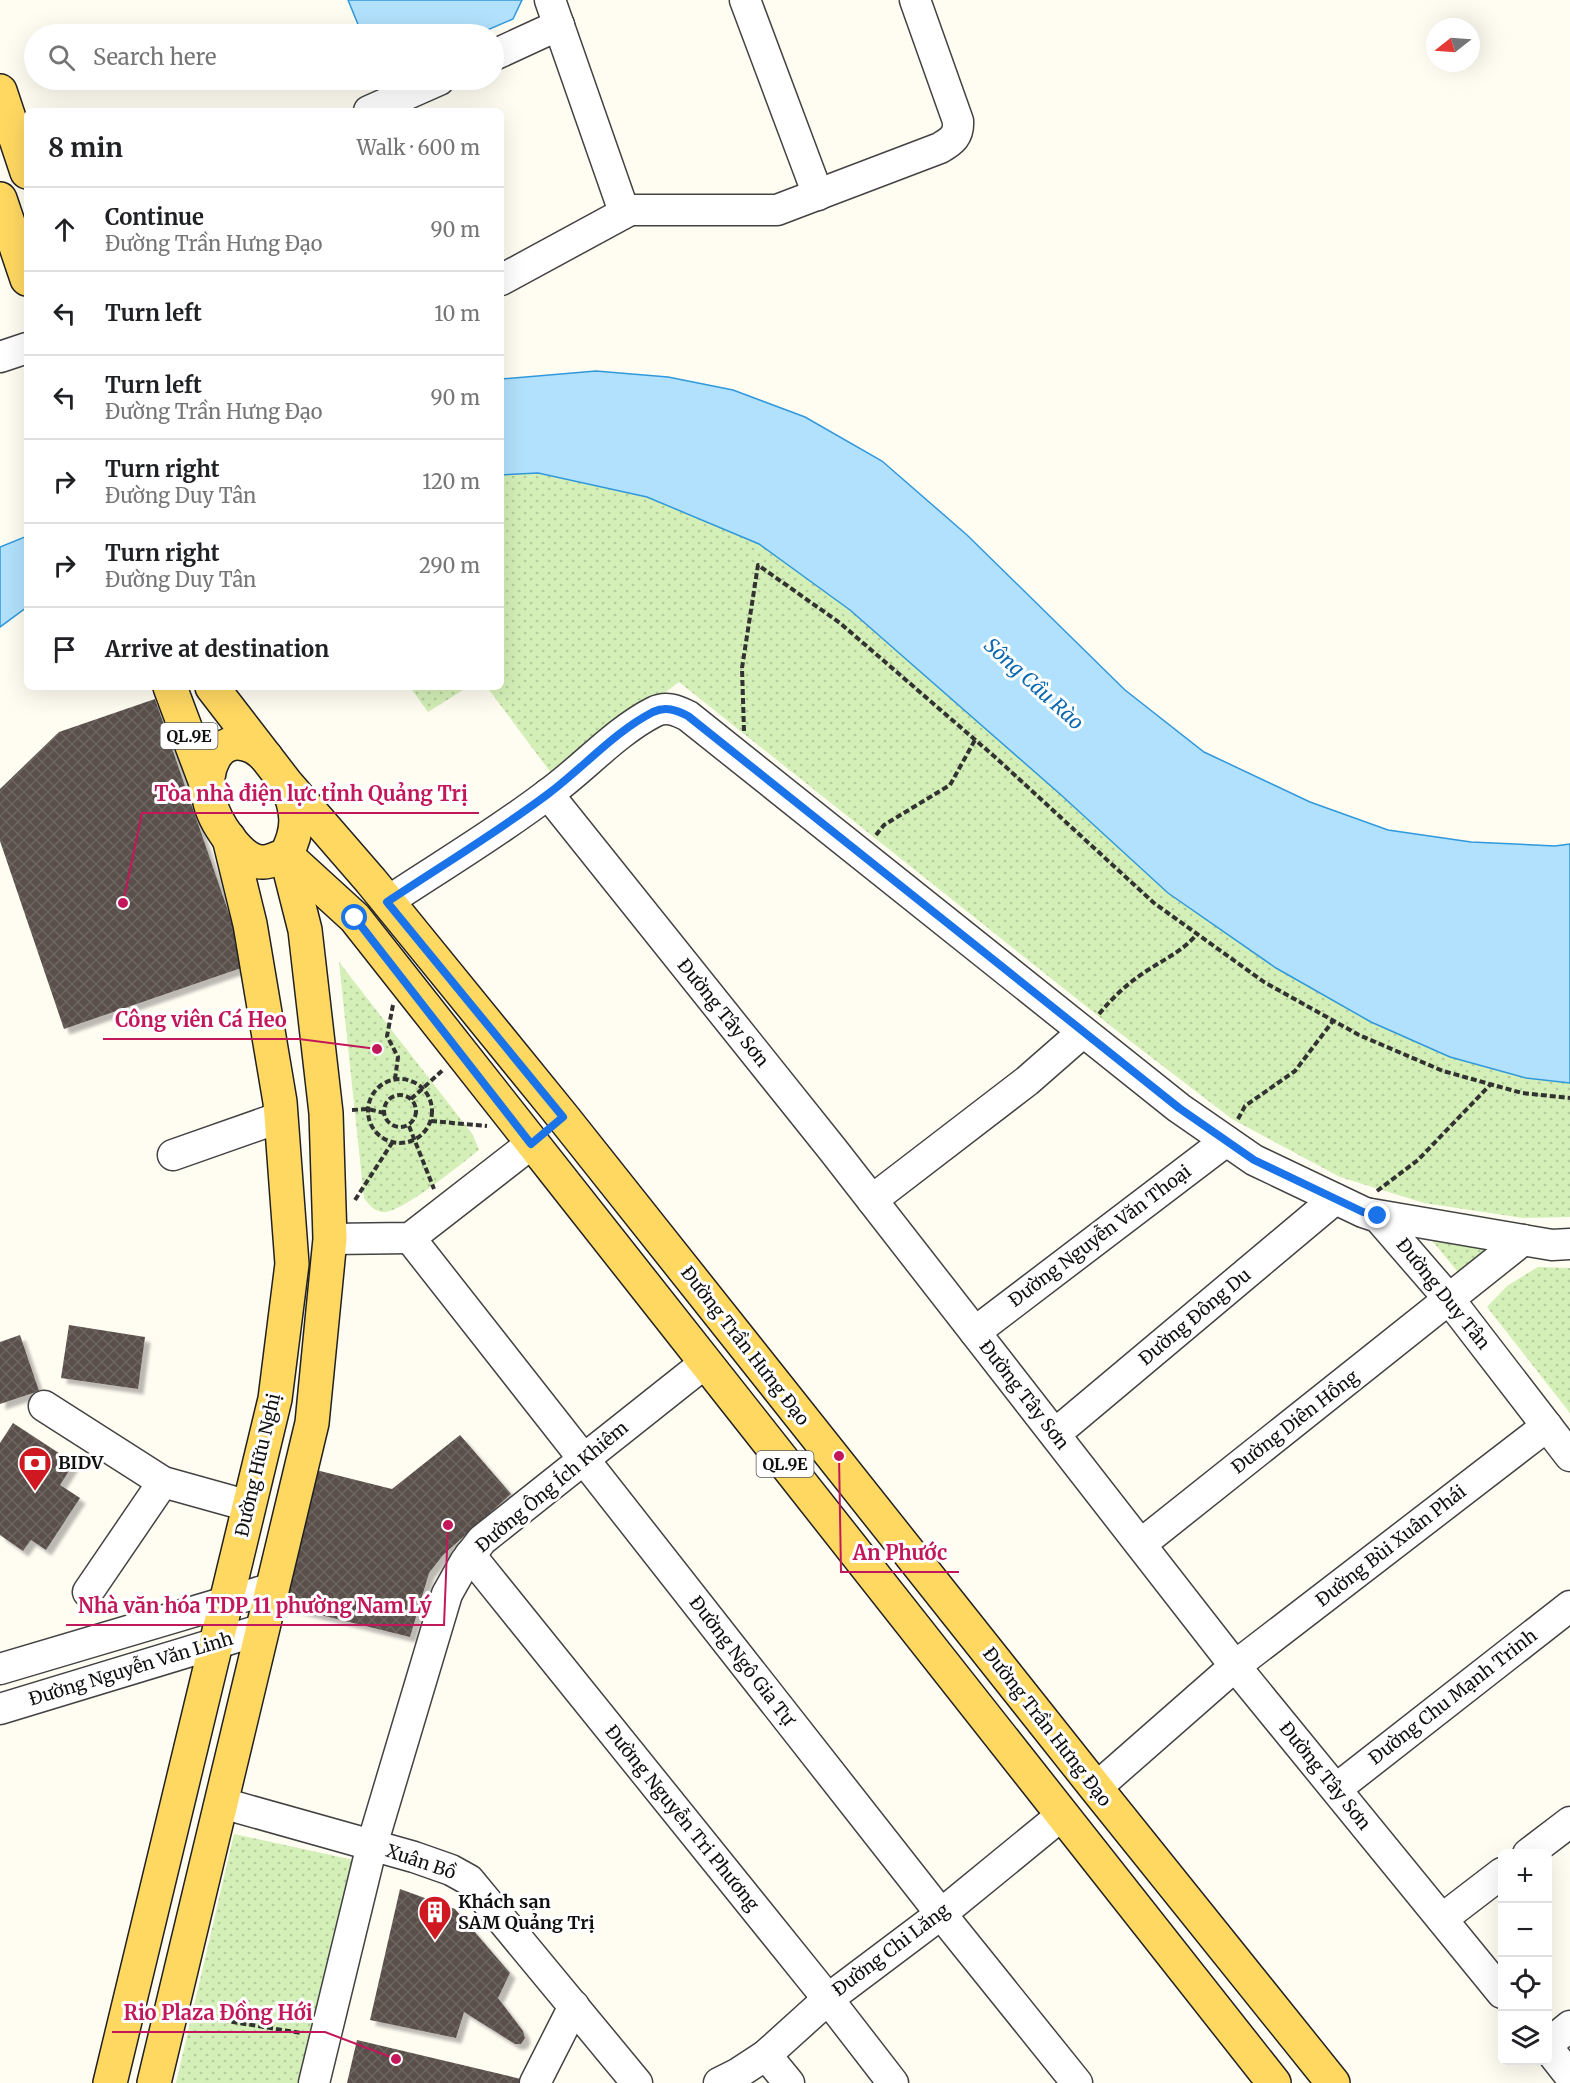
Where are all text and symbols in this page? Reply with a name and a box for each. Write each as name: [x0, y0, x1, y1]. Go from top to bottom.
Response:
north arrow: [1426, 18, 1480, 72]
search box: [24, 24, 504, 90]
icon: search: [45, 41, 78, 74]
text: Search here: [93, 43, 216, 71]
text: 8 min: [48, 131, 123, 164]
text: Walk · 600 m: [357, 135, 480, 160]
text: Continue: [105, 203, 204, 231]
icon: ahead: [48, 213, 81, 246]
text: 90 m: [430, 217, 480, 242]
text: Đường Trần Hưng Đạo: [105, 231, 322, 256]
icon: left: [48, 297, 81, 330]
text: Turn left: [105, 299, 202, 327]
text: 10 m: [434, 301, 480, 326]
text: Turn left: [105, 371, 202, 399]
icon: left: [48, 381, 81, 414]
text: 90 m: [430, 385, 480, 410]
text: Đường Trần Hưng Đạo: [105, 399, 322, 424]
text: Turn right: [105, 455, 219, 483]
icon: right: [48, 465, 81, 498]
text: 120 m: [422, 469, 480, 494]
text: Đường Duy Tân: [105, 483, 256, 508]
text: Turn right: [105, 539, 219, 567]
icon: right: [48, 549, 81, 582]
text: 290 m: [419, 553, 480, 578]
text: Đường Duy Tân: [105, 567, 256, 592]
water label: Sông Cầu Rào: [979, 632, 1089, 735]
icon: arrive: [48, 633, 81, 666]
text: Arrive at destination: [105, 635, 329, 663]
road number: QL.9E: [160, 723, 218, 749]
callout: Tòa nhà điện lực tỉnh Quảng Trị: [142, 775, 479, 813]
text: Tòa nhà điện lực tỉnh Quảng Trị: [154, 781, 468, 806]
route start: [341, 904, 367, 930]
street label: Đường Tây Sơn: [673, 954, 774, 1072]
callout: Công viên Cá Heo: [103, 1001, 299, 1039]
text: Công viên Cá Heo: [115, 1007, 287, 1032]
street label: Đường Nguyễn Văn Thoại: [1004, 1159, 1196, 1312]
route end: [1364, 1202, 1390, 1228]
street label: Đường Duy Tân: [1392, 1234, 1495, 1354]
street label: Đường Trần Hưng Đạo: [676, 1262, 815, 1430]
street label: Đường Đông Du: [1134, 1263, 1255, 1370]
street label: Đường Tây Sơn: [974, 1335, 1074, 1454]
street label: Đường Diên Hồng: [1227, 1365, 1363, 1478]
street label: Đường Hữu Nghị: [230, 1391, 285, 1539]
street label: Đường Ông Ích Khiêm: [471, 1416, 633, 1557]
bank icon: BIDV: [17, 1445, 53, 1492]
place label: BIDV: [58, 1451, 104, 1474]
road number: QL.9E: [756, 1451, 814, 1477]
street label: Đường Bùi Xuân Phái: [1311, 1480, 1471, 1611]
callout: An Phước: [841, 1534, 959, 1572]
text: An Phước: [852, 1540, 947, 1565]
callout: Nhà văn hóa TDP 11 phường Nam Lý: [66, 1587, 444, 1625]
street label: Đường Ngô Gia Tự: [685, 1591, 801, 1731]
text: Nhà văn hóa TDP 11 phường Nam Lý: [78, 1593, 432, 1618]
street label: Đường Chu Mạnh Trinh: [1364, 1624, 1541, 1769]
street label: Đường Nguyễn Văn Linh: [26, 1626, 236, 1711]
street label: Đường Trần Hưng Đạo: [978, 1643, 1117, 1811]
street label: Đường Tây Sơn: [1275, 1717, 1376, 1835]
street label: Đường Nguyễn Tri Phương: [600, 1720, 765, 1915]
street label: Xuân Bồ: [383, 1839, 459, 1884]
map controls: [1498, 1849, 1552, 2065]
button: +: [1498, 1849, 1552, 1903]
place label: Khách sạn SAM Quảng Trị: [458, 1890, 595, 1934]
building icon: Khách sạn SAM Quảng Trị: [417, 1894, 453, 1941]
street label: Đường Chi Lăng: [828, 1898, 954, 2001]
button: −: [1498, 1903, 1552, 1957]
button: locate: [1498, 1957, 1552, 2011]
callout: Rio Plaza Đồng Hới: [112, 1994, 325, 2032]
text: Rio Plaza Đồng Hới: [123, 2000, 313, 2025]
button: layers: [1498, 2011, 1552, 2065]

